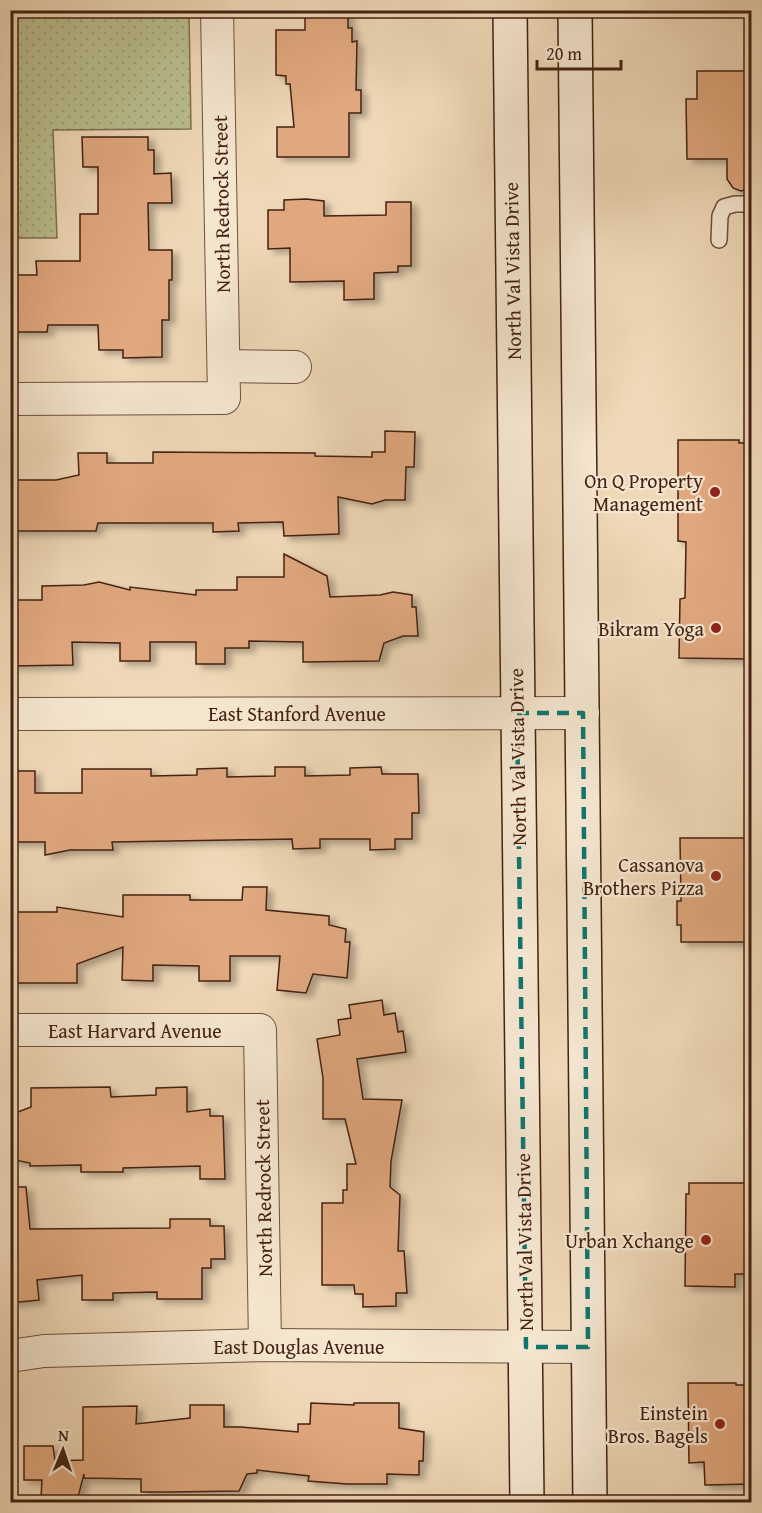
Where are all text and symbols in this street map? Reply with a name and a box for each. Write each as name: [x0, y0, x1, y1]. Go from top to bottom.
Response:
scale bar: [537, 33, 621, 71]
text: 20 m: [546, 40, 582, 67]
street label: North Redrock Street: [205, 115, 237, 293]
street label: North Val Vista Drive: [496, 182, 528, 360]
place label: On Q Property Management: [584, 466, 703, 518]
marker: On Q Property Management: [708, 485, 722, 499]
place label: Bikram Yoga: [598, 614, 705, 643]
marker: Bikram Yoga: [709, 621, 723, 635]
street label: North Val Vista Drive: [501, 668, 533, 846]
street label: East Stanford Avenue: [208, 699, 386, 728]
place label: Cassanova Brothers Pizza: [583, 850, 705, 902]
marker: Cassanova Brothers Pizza: [709, 869, 723, 883]
street label: East Harvard Avenue: [48, 1016, 222, 1045]
street label: North Redrock Street: [247, 1099, 279, 1277]
street label: North Val Vista Drive: [508, 1153, 540, 1331]
place label: Urban Xchange: [565, 1226, 694, 1255]
marker: Urban Xchange: [699, 1233, 713, 1247]
street label: East Douglas Avenue: [214, 1332, 384, 1361]
place label: Einstein Bros. Bagels: [608, 1398, 708, 1450]
marker: Einstein Bros. Bagels: [713, 1417, 727, 1431]
north arrow: [33, 1420, 93, 1480]
text: N: [58, 1423, 70, 1447]

